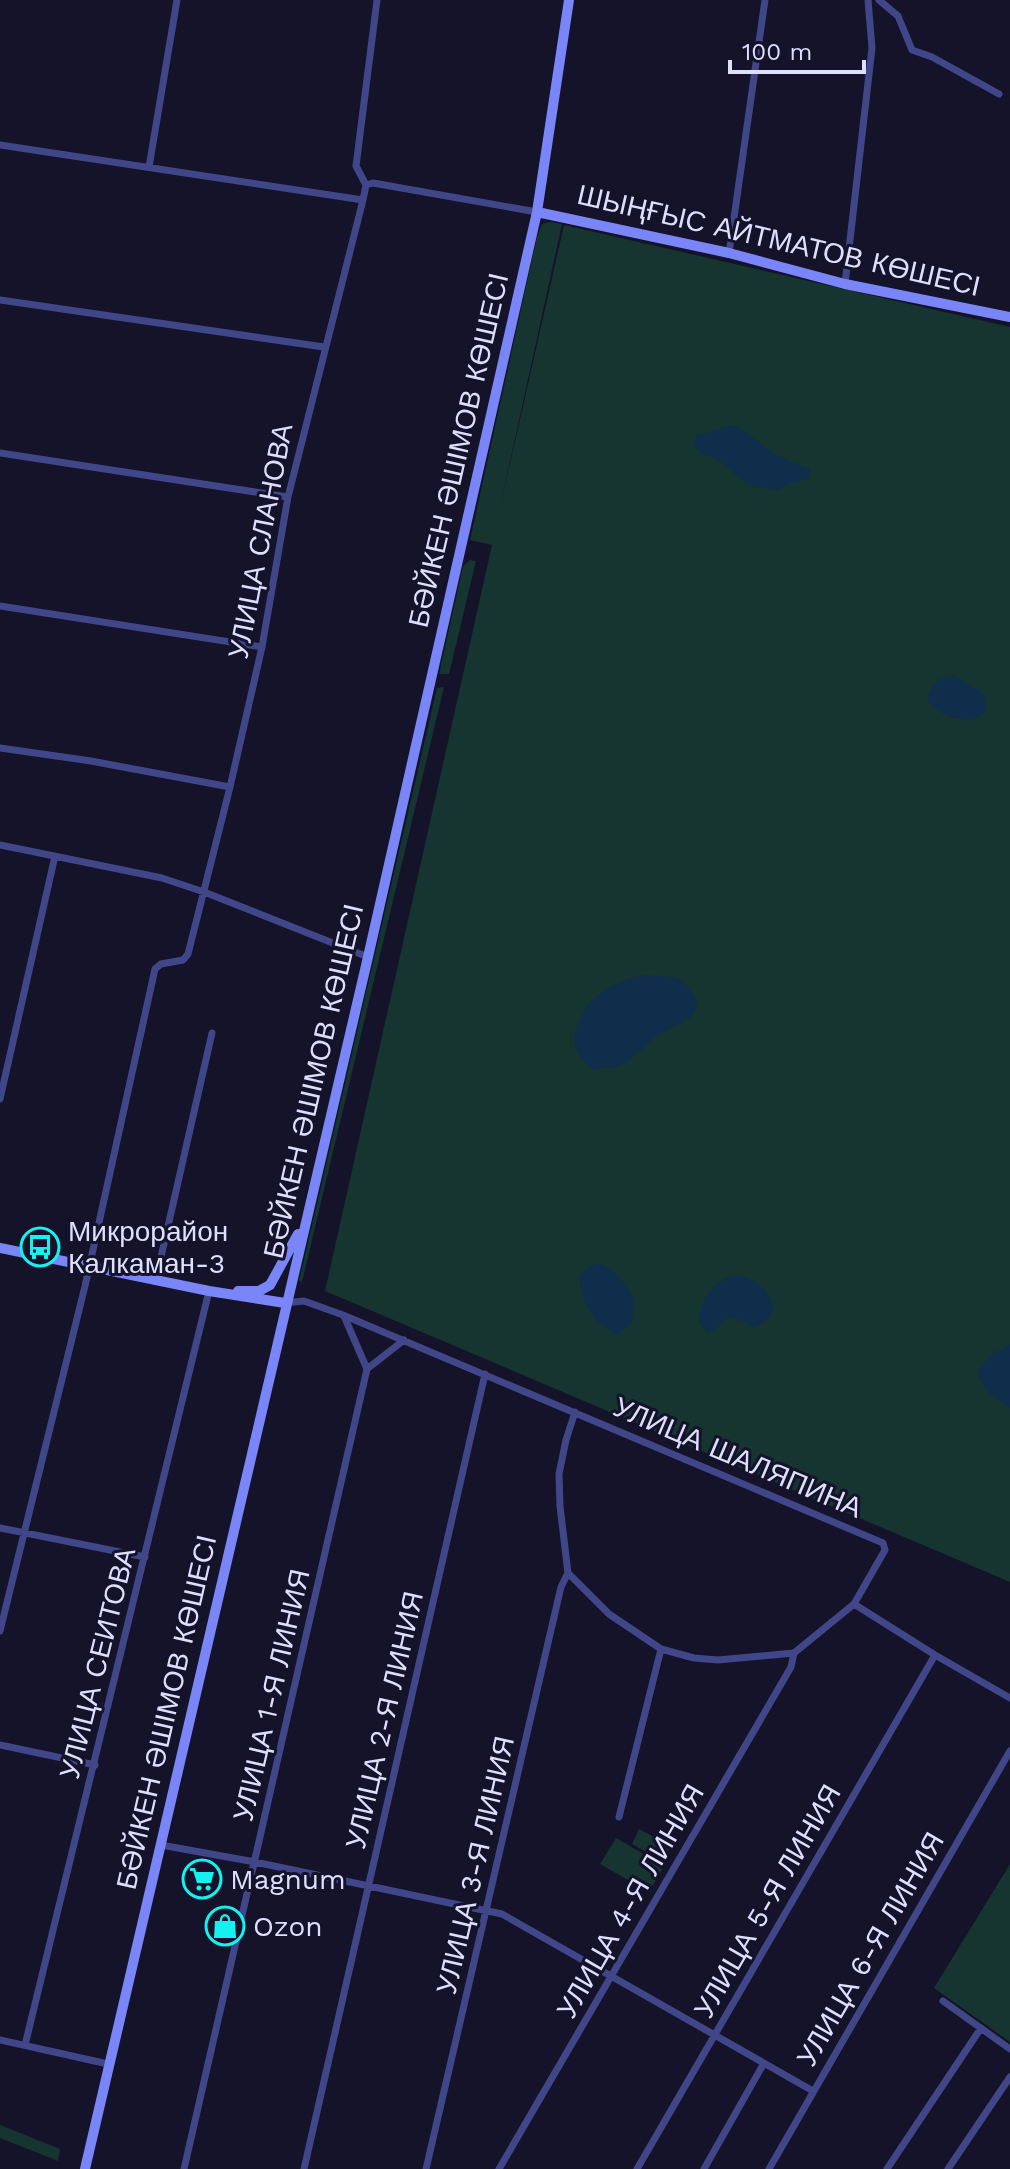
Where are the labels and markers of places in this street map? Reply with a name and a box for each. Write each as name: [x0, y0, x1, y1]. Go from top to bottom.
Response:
place label: Микрорайон Калкаман-3: [68, 1215, 228, 1280]
bus stop icon: Микрорайон Калкаман-3: [19, 1226, 61, 1268]
supermarket icon: Magnum: [181, 1858, 223, 1900]
place label: Magnum: [230, 1863, 346, 1896]
shop icon: Ozon: [204, 1905, 246, 1947]
place label: Ozon: [253, 1910, 323, 1943]

